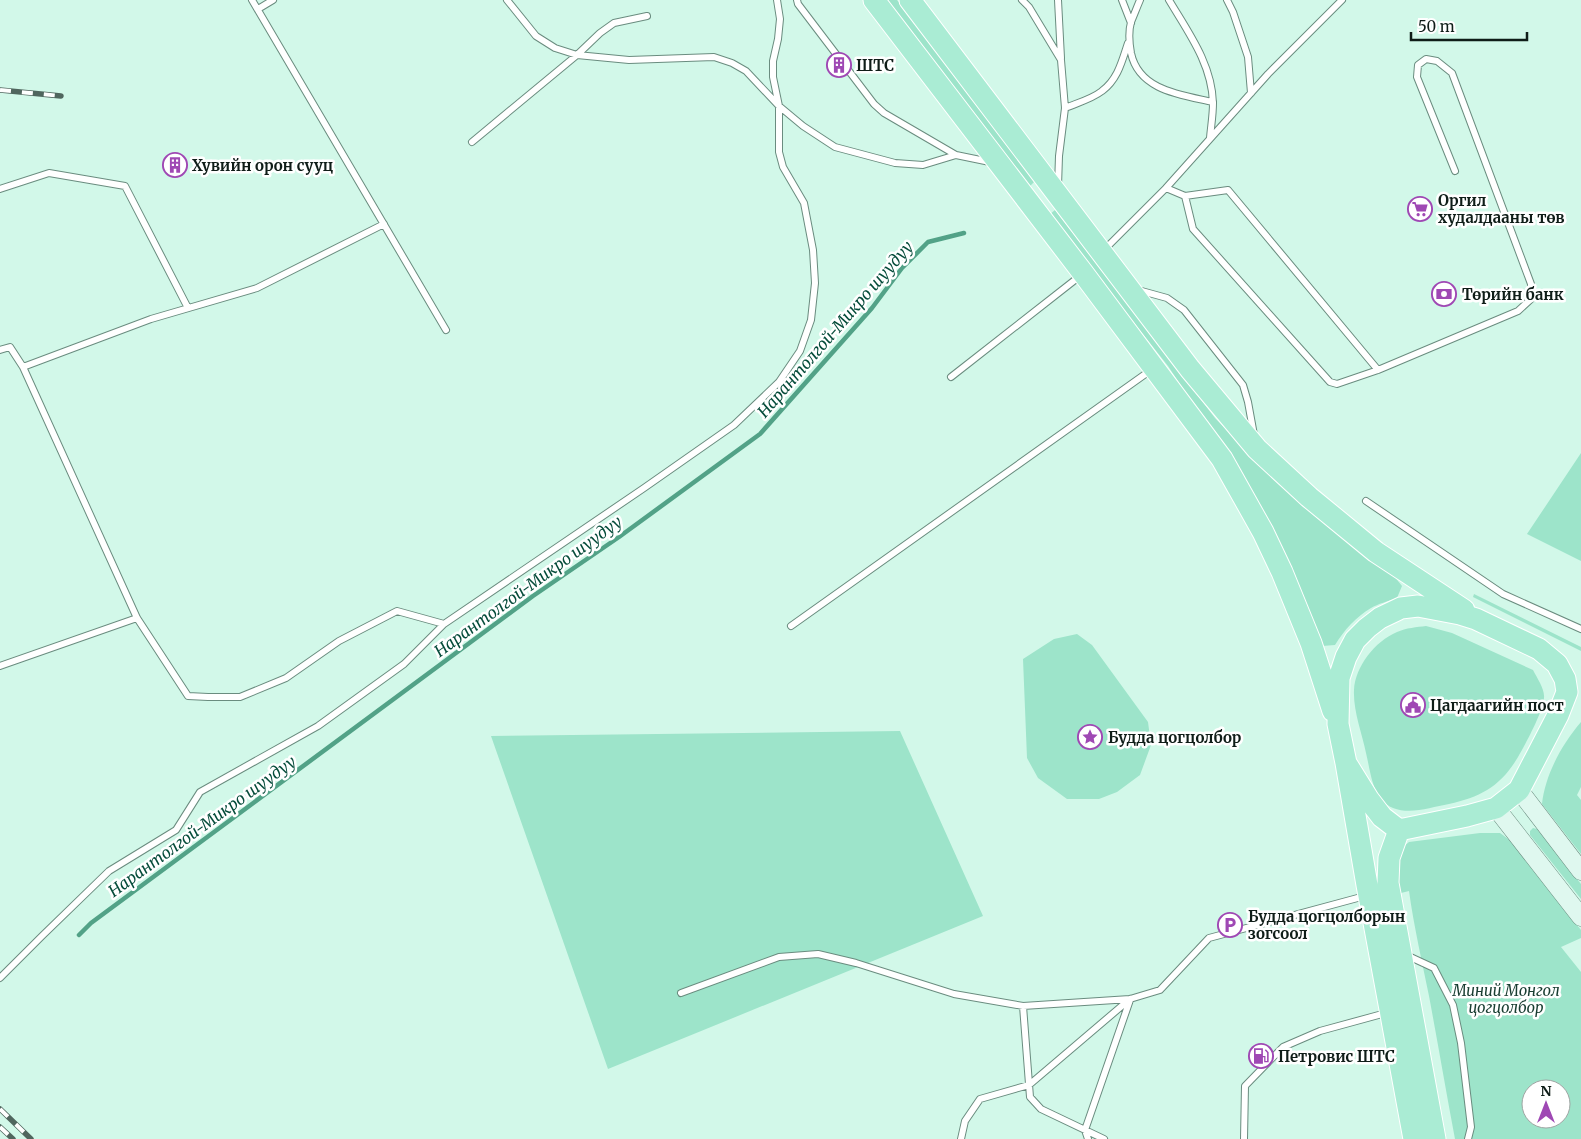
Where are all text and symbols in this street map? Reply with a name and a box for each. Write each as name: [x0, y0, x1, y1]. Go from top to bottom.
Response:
scale bar: [1411, 10, 1527, 42]
text: 50 m: [1418, 17, 1455, 36]
building icon: ШТС: [826, 52, 852, 78]
place label: ШТС: [856, 56, 894, 75]
building icon: Хувийн орон сууц: [162, 152, 188, 178]
place label: Хувийн орон сууц: [192, 156, 334, 175]
place label: Оргил худалдааны төв: [1438, 191, 1565, 227]
supermarket icon: Оргил худалдааны төв: [1407, 196, 1433, 222]
water label: Нарантолгой-Микро шуудуу: [753, 237, 917, 421]
bank icon: Төрийн банк: [1431, 281, 1457, 307]
place label: Төрийн банк: [1462, 285, 1564, 304]
water label: Нарантолгой-Микро шуудуу: [430, 511, 626, 661]
public building icon: Цагдаагийн пост: [1400, 692, 1426, 718]
place label: Цагдаагийн пост: [1430, 696, 1564, 715]
place icon: Будда цогцолбор: [1077, 724, 1103, 750]
place label: Будда цогцолбор: [1108, 728, 1242, 747]
water label: Нарантолгой-Микро шуудуу: [104, 751, 300, 901]
place label: Будда цогцолборын зогсоол: [1248, 907, 1406, 943]
parking icon: Будда цогцолборын зогсоол: [1217, 912, 1243, 938]
park label: Миний Монгол цогцолбор: [1451, 981, 1560, 1017]
fuel station icon: Петровис ШТС: [1248, 1043, 1274, 1069]
place label: Петровис ШТС: [1278, 1047, 1395, 1066]
north arrow: [1521, 1079, 1571, 1129]
text: N: [1540, 1082, 1552, 1100]

